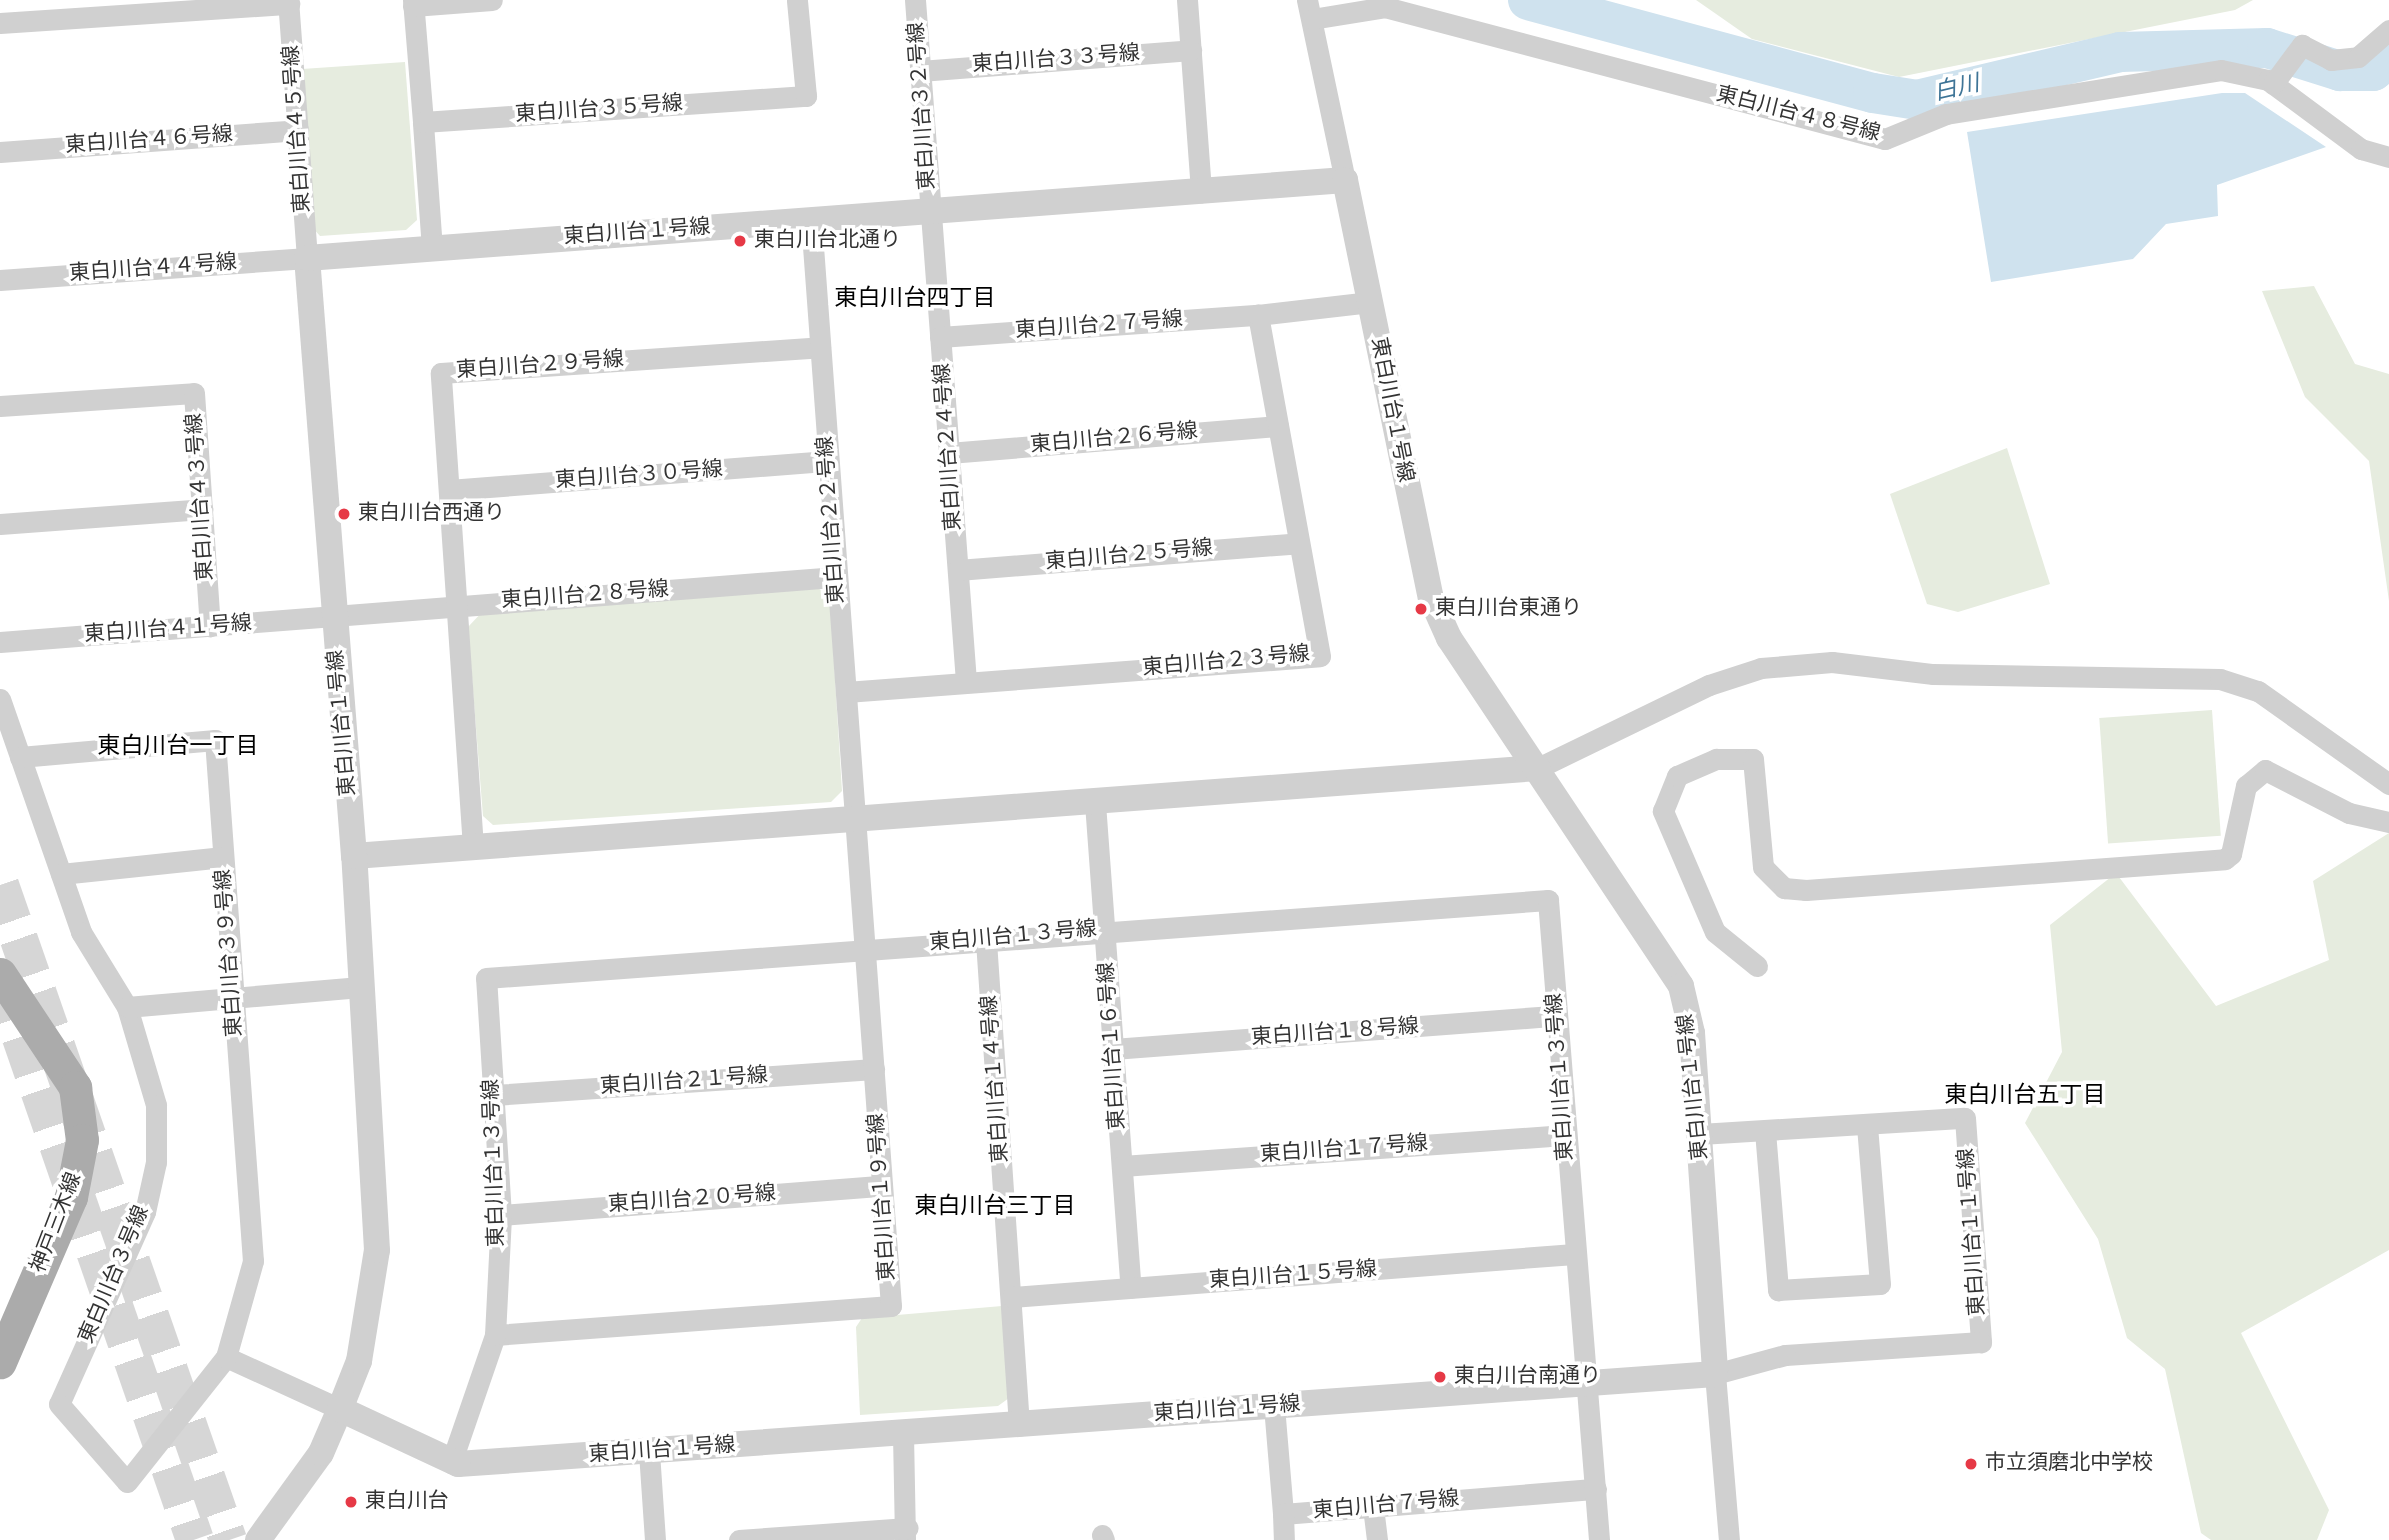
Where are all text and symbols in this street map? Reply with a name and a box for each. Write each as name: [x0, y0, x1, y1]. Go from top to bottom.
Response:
street label: 東白川台３２号線: [905, 21, 941, 191]
street label: 東白川台３３号線: [971, 42, 1141, 78]
street label: 東白川台４５号線: [280, 44, 316, 214]
water label: 白川: [1931, 71, 1983, 109]
street label: 東白川台４８号線: [1713, 82, 1883, 148]
street label: 東白川台３５号線: [514, 92, 684, 128]
street label: 東白川台４６号線: [64, 123, 234, 159]
street label: 東白川台１号線: [563, 215, 711, 251]
place label: 東白川台北通り: [754, 228, 901, 254]
marker: 東白川台北通り: [732, 233, 748, 249]
street label: 東白川台４４号線: [68, 251, 238, 287]
district label: 東白川台四丁目: [835, 286, 995, 314]
street label: 東白川台２７号線: [1014, 308, 1184, 344]
street label: 東白川台１号線: [1365, 335, 1417, 485]
street label: 東白川台２９号線: [455, 348, 625, 384]
street label: 東白川台２４号線: [931, 362, 967, 532]
street label: 東白川台４３号線: [183, 412, 219, 582]
street label: 東白川台２６号線: [1029, 419, 1199, 459]
street label: 東白川台２２号線: [814, 435, 850, 605]
street label: 東白川台３０号線: [554, 458, 724, 494]
place label: 東白川台西通り: [358, 501, 505, 527]
marker: 東白川台西通り: [336, 506, 352, 522]
street label: 東白川台２５号線: [1044, 536, 1214, 576]
street label: 東白川台２８号線: [500, 578, 670, 614]
place label: 東白川台東通り: [1435, 596, 1582, 622]
marker: 東白川台東通り: [1413, 601, 1429, 617]
street label: 東白川台４１号線: [83, 612, 253, 648]
street label: 東白川台２３号線: [1141, 642, 1311, 682]
street label: 東白川台１号線: [324, 649, 362, 797]
district label: 東白川台一丁目: [98, 734, 258, 762]
street label: 東白川台３９号線: [212, 868, 248, 1038]
street label: 東白川台１３号線: [928, 917, 1098, 957]
street label: 東白川台１６号線: [1095, 961, 1131, 1131]
street label: 東白川台１３号線: [1543, 992, 1579, 1162]
street label: 東白川台１４号線: [978, 994, 1014, 1164]
street label: 東白川台１号線: [1674, 1013, 1714, 1161]
street label: 東白川台１８号線: [1250, 1015, 1420, 1051]
street label: 東白川台２１号線: [599, 1064, 769, 1100]
street label: 東白川台１３号線: [479, 1079, 511, 1247]
district label: 東白川台五丁目: [1945, 1083, 2105, 1111]
street label: 東白川台１９号線: [865, 1112, 901, 1282]
street label: 東白川台１７号線: [1259, 1132, 1429, 1168]
street label: 東白川台１１号線: [1955, 1147, 1991, 1317]
street label: 神戸三木線: [26, 1169, 88, 1277]
street label: 東白川台２０号線: [607, 1182, 777, 1218]
district label: 東白川台三丁目: [915, 1194, 1075, 1222]
street label: 東白川台３号線: [75, 1202, 155, 1348]
street label: 東白川台１５号線: [1208, 1258, 1378, 1294]
place label: 東白川台南通り: [1454, 1364, 1601, 1390]
marker: 東白川台南通り: [1432, 1369, 1448, 1385]
street label: 東白川台１号線: [1153, 1392, 1301, 1428]
street label: 東白川台１号線: [588, 1433, 736, 1469]
place label: 市立須磨北中学校: [1985, 1451, 2153, 1477]
marker: 市立須磨北中学校: [1963, 1456, 1979, 1472]
street label: 東白川台７号線: [1312, 1487, 1460, 1525]
place label: 東白川台: [365, 1489, 449, 1515]
marker: 東白川台: [343, 1494, 359, 1510]

